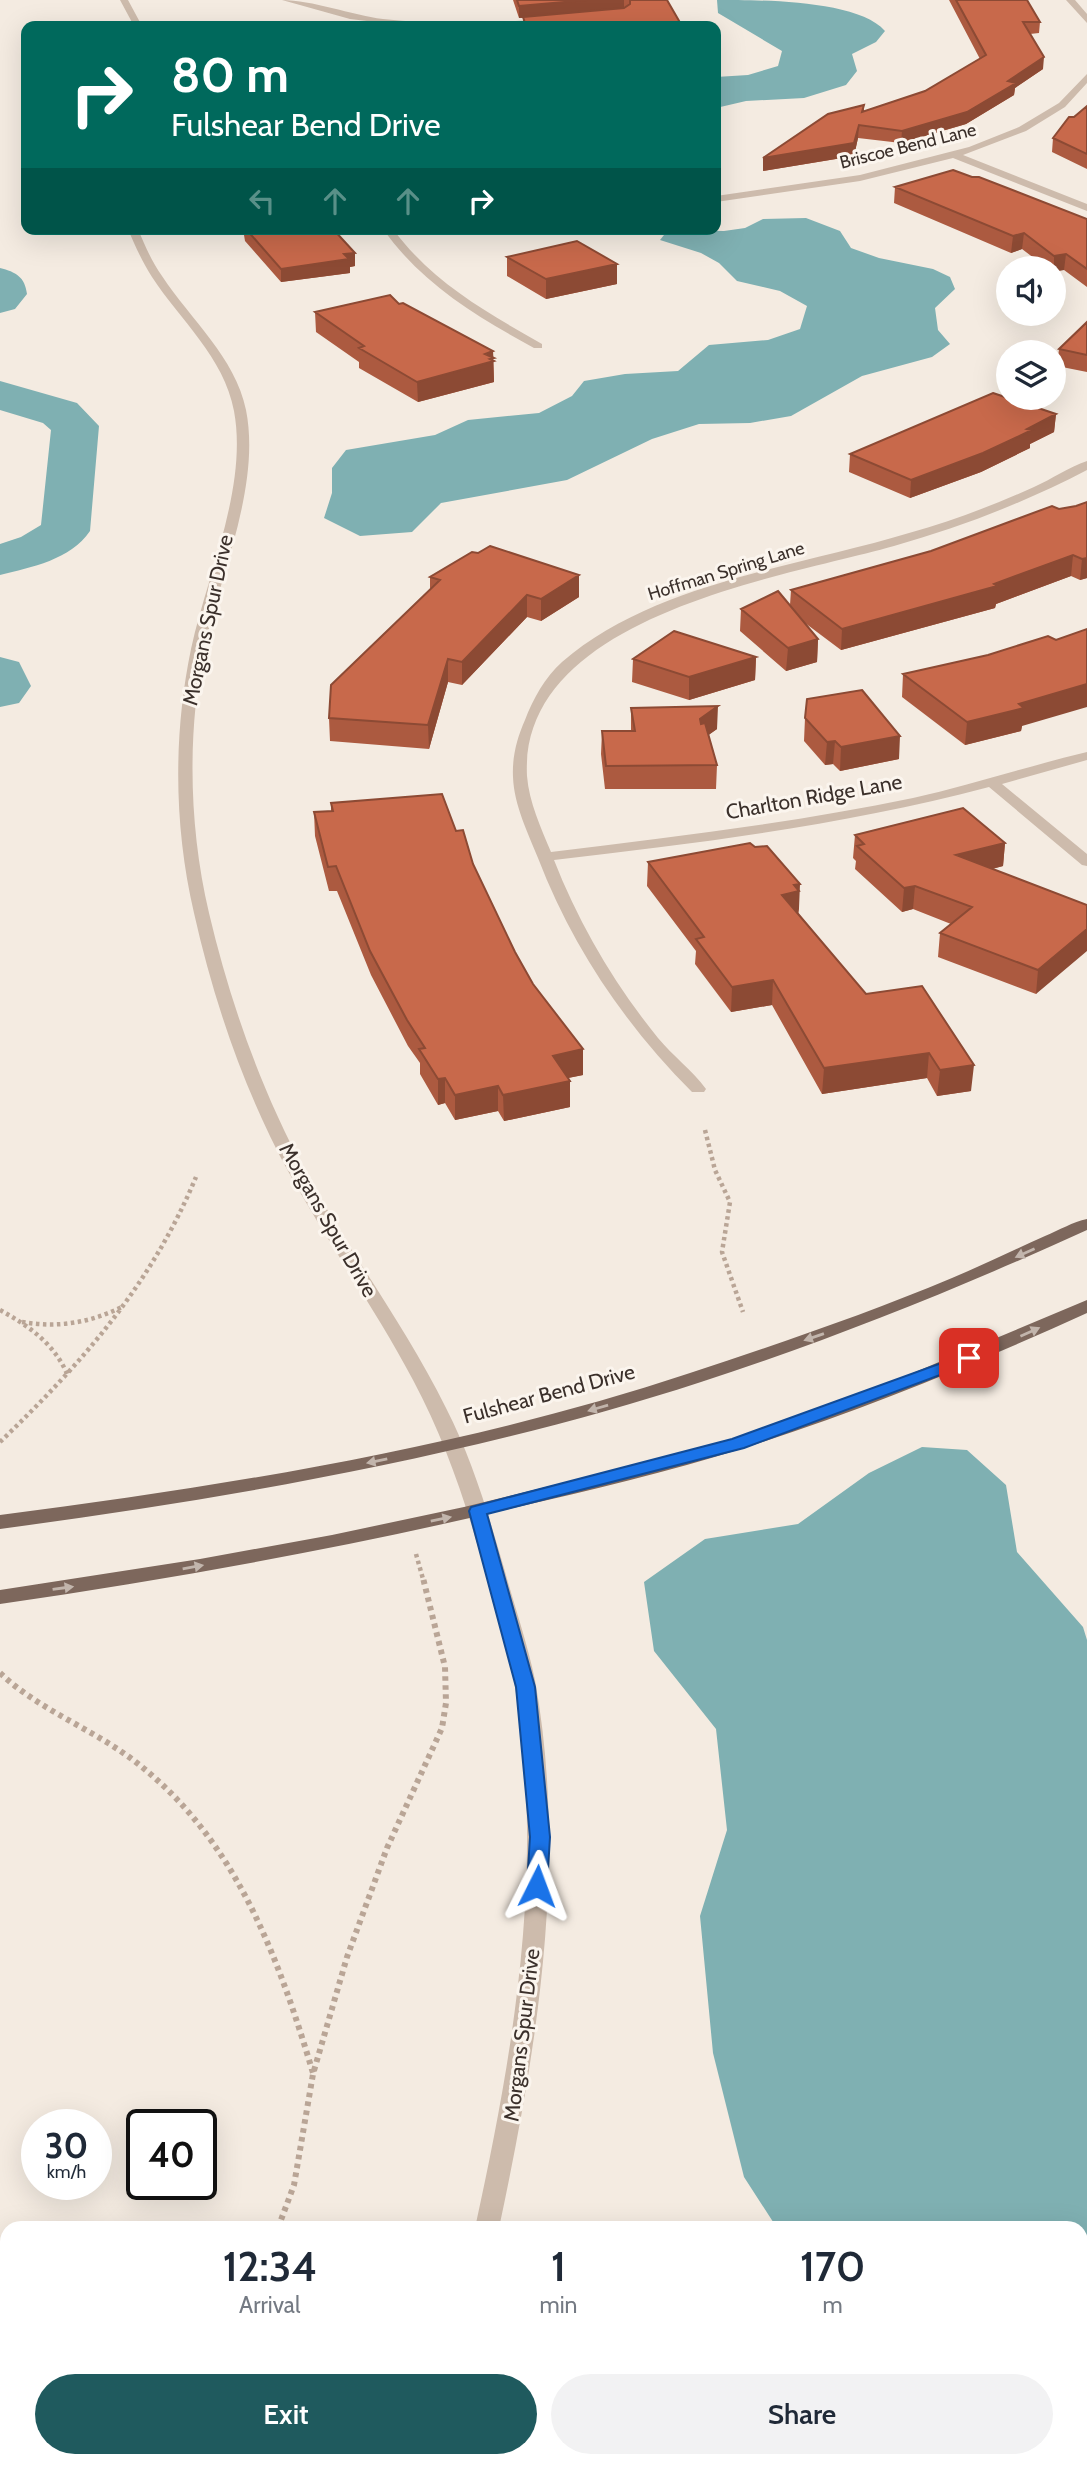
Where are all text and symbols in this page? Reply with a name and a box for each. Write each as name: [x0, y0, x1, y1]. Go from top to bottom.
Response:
text: 80 m: [171, 45, 289, 104]
icon: right: [56, 49, 147, 140]
text: Fulshear Bend Drive: [171, 105, 441, 144]
street label: Briscoe Bend Lane: [838, 118, 978, 174]
icon: left: [243, 182, 281, 220]
icon: ahead: [316, 182, 354, 220]
icon: ahead: [389, 182, 427, 220]
icon: right: [462, 182, 500, 220]
map controls: [996, 256, 1066, 410]
button: sound: [996, 256, 1066, 326]
button: layers: [996, 340, 1066, 410]
street label: Morgans Spur Drive: [177, 532, 238, 708]
street label: Hoffman Spring Lane: [645, 537, 807, 605]
street label: Charlton Ridge Lane: [724, 769, 904, 824]
street label: Morgans Spur Drive: [274, 1138, 383, 1301]
one-way arrow: [1015, 1247, 1035, 1259]
one-way arrow: [1020, 1326, 1040, 1338]
pin: [939, 1328, 999, 1388]
one-way arrow: [803, 1332, 824, 1343]
icon: arrive: [950, 1339, 988, 1377]
street label: Fulshear Bend Drive: [460, 1358, 638, 1428]
one-way arrow: [587, 1403, 608, 1413]
one-way arrow: [366, 1456, 388, 1467]
one-way arrow: [430, 1513, 452, 1524]
one-way arrow: [182, 1561, 204, 1572]
one-way arrow: [52, 1583, 74, 1594]
position arrow: [500, 1849, 574, 1923]
street label: Morgans Spur Drive: [499, 1947, 545, 2123]
speed limit sign: 40: [126, 2109, 217, 2200]
text: 30: [45, 2124, 88, 2167]
text: km/h: [47, 2161, 86, 2183]
text: 12:34: [223, 2240, 317, 2292]
text: 1: [551, 2240, 566, 2292]
text: 170: [800, 2240, 865, 2292]
text: Arrival: [239, 2291, 300, 2319]
text: min: [539, 2291, 577, 2319]
text: m: [823, 2291, 843, 2319]
button: Exit: [35, 2374, 537, 2454]
button: Share: [551, 2374, 1053, 2454]

